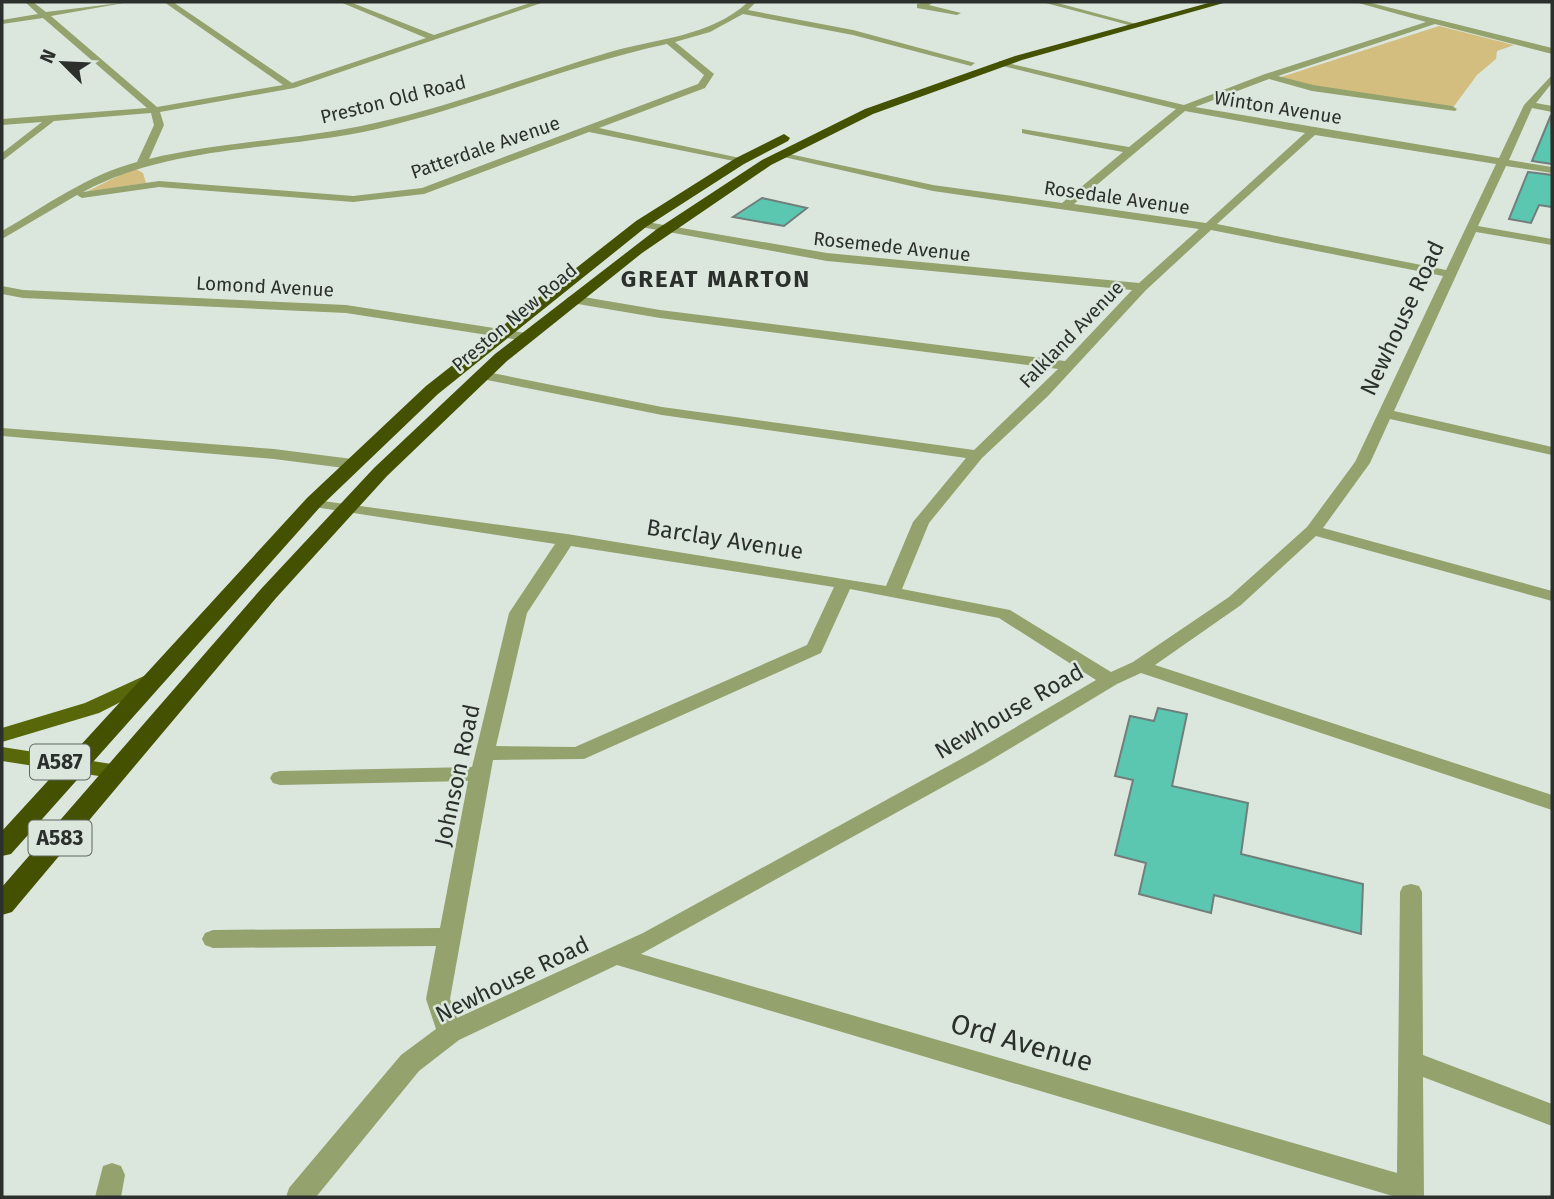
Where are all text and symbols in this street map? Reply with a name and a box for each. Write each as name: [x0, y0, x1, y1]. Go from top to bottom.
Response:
north arrow: [28, 28, 98, 98]
text: N: [35, 46, 61, 67]
street label: Preston Old Road: [318, 70, 468, 129]
street label: Winton Avenue: [1212, 86, 1343, 129]
street label: Patterdale Avenue: [408, 111, 563, 184]
street label: Rosedale Avenue: [1043, 176, 1191, 219]
street label: Rosemede Avenue: [812, 227, 972, 266]
street label: Newhouse Road: [1354, 236, 1450, 400]
street label: Preston New Road: [447, 258, 582, 376]
district label: GREAT MARTON: [621, 265, 811, 293]
street label: Lomond Avenue: [195, 271, 335, 302]
street label: Falkland Avenue: [1014, 276, 1128, 393]
street label: Barclay Avenue: [645, 513, 805, 565]
street label: Newhouse Road: [929, 657, 1089, 765]
street label: Johnson Road: [428, 702, 486, 848]
road number: A587: [30, 744, 90, 780]
road number: A583: [28, 820, 92, 856]
street label: Newhouse Road: [431, 930, 593, 1028]
street label: Ord Avenue: [947, 1006, 1097, 1079]

